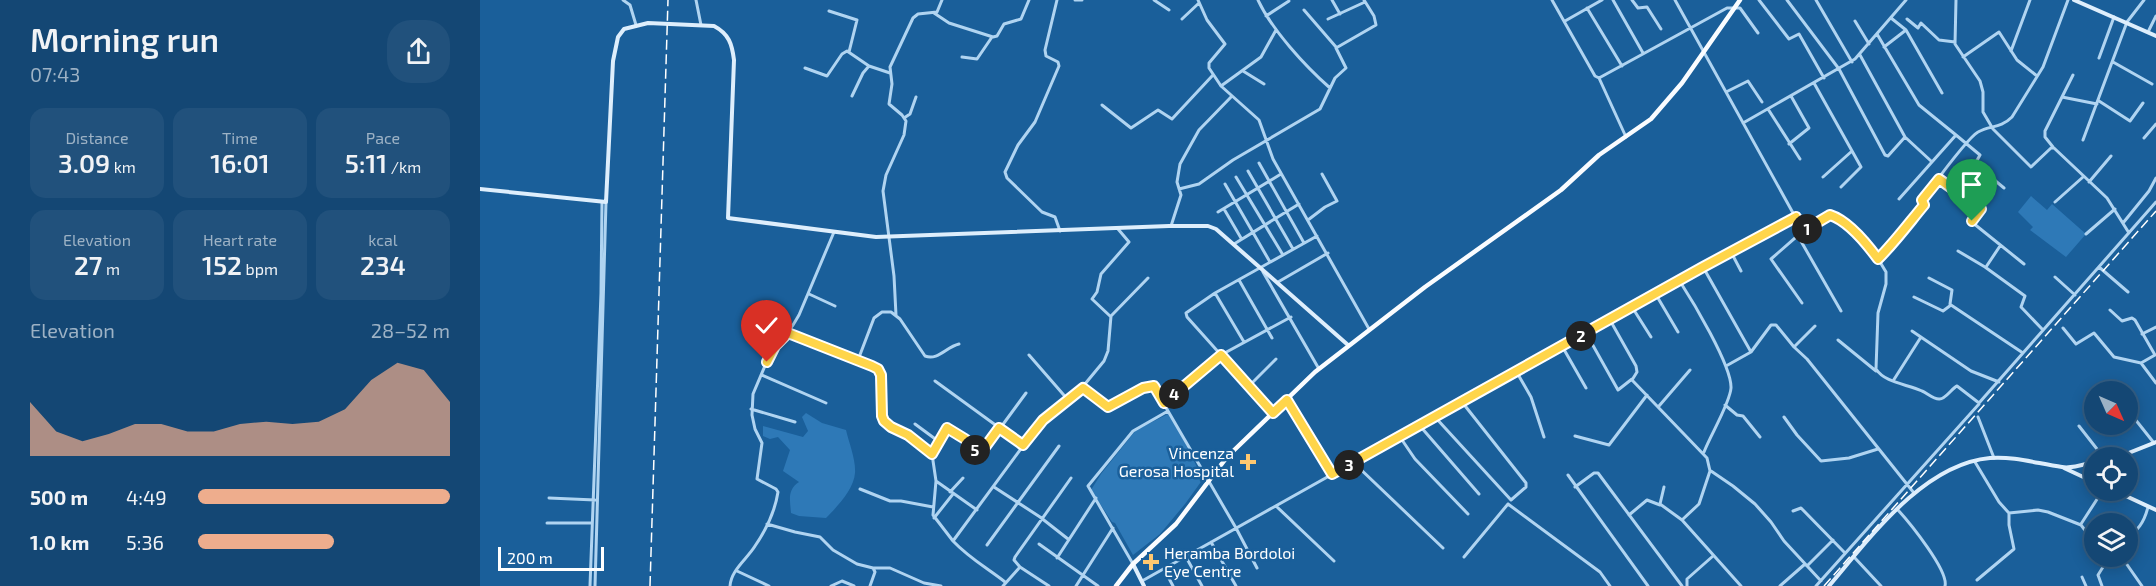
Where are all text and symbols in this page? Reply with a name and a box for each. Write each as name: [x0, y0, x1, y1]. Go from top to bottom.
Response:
text: Morning run: [30, 19, 219, 59]
button: share: [387, 20, 450, 83]
text: 07:43: [30, 62, 80, 86]
text: Distance: [65, 128, 129, 147]
text: Time: [222, 128, 258, 147]
text: Pace: [366, 128, 400, 147]
text: 3.09: [58, 147, 110, 178]
text: 16:01: [210, 147, 270, 178]
text: 5:11: [345, 147, 387, 178]
text: km: [110, 157, 136, 176]
text: /km: [387, 157, 421, 176]
pin: [1946, 159, 1997, 221]
icon: arrive: [1955, 168, 1988, 201]
pin: 1: [1792, 214, 1822, 244]
text: 1: [1804, 219, 1810, 238]
text: Elevation: [63, 230, 131, 249]
text: Heart rate: [203, 230, 277, 249]
text: kcal: [368, 230, 398, 249]
text: 27: [74, 249, 102, 280]
text: 152: [202, 249, 242, 280]
text: 234: [360, 249, 406, 280]
text: m: [102, 259, 120, 278]
text: bpm: [242, 259, 278, 278]
pin: [741, 300, 792, 362]
icon: check: [750, 309, 783, 342]
text: Elevation: [30, 318, 115, 342]
text: 28–52 m: [371, 318, 450, 342]
pin: 2: [1566, 321, 1596, 351]
text: 2: [1576, 326, 1586, 345]
pin: 4: [1159, 379, 1189, 409]
north arrow: [2084, 381, 2138, 435]
map controls: [2084, 381, 2138, 567]
text: 4: [1169, 384, 1179, 403]
pin: 5: [960, 435, 990, 465]
text: 5: [971, 440, 979, 459]
place label: Vincenza Gerosa Hospital: [1119, 443, 1234, 480]
button: locate: [2084, 447, 2138, 501]
pin: 3: [1334, 450, 1364, 480]
marker: Vincenza Gerosa Hospital: [1239, 453, 1257, 471]
text: 3: [1344, 455, 1354, 474]
text: 500 m: [30, 485, 88, 509]
text: 4:49: [126, 485, 167, 509]
button: layers: [2084, 513, 2138, 567]
text: 1.0 km: [30, 530, 89, 554]
text: 5:36: [126, 530, 164, 554]
place label: Heramba Bordoloi Eye Centre: [1164, 543, 1295, 580]
scale bar: [498, 544, 604, 572]
text: 200 m: [507, 548, 553, 567]
marker: Heramba Bordoloi Eye Centre: [1142, 553, 1160, 571]

